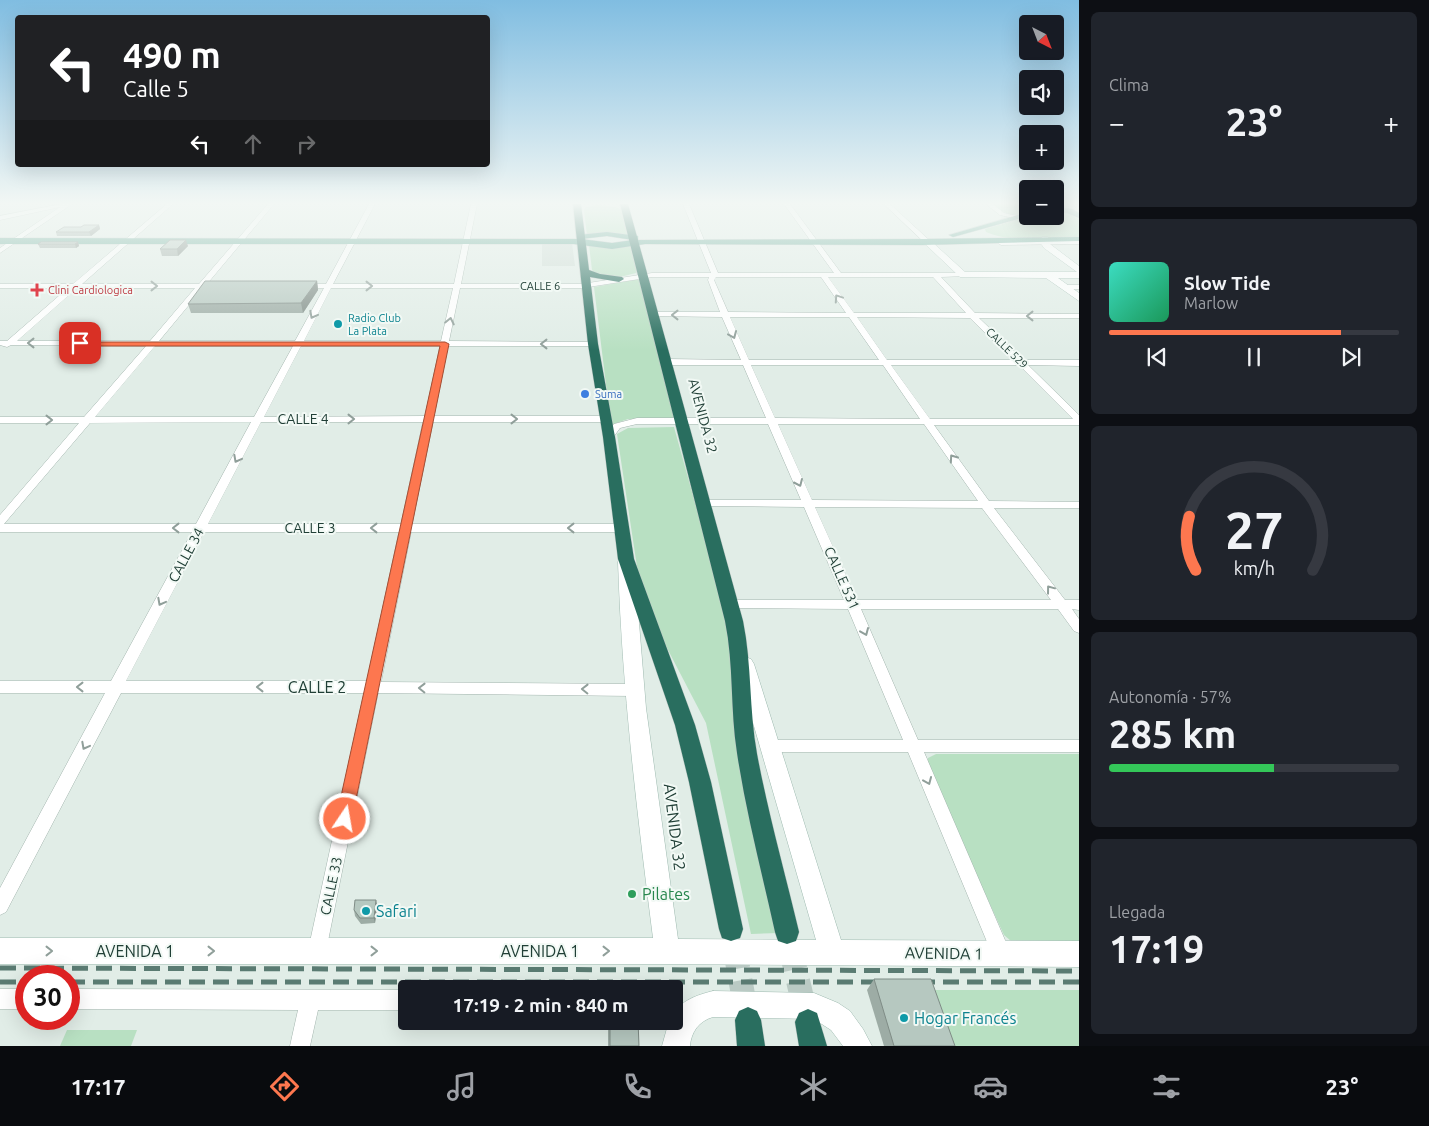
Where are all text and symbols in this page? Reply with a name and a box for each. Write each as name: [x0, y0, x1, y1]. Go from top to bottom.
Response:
north arrow: [1019, 15, 1064, 60]
map controls: [1019, 15, 1064, 225]
icon: left: [40, 35, 105, 100]
text: 490 m: [123, 35, 221, 75]
button: sound: [1019, 70, 1064, 115]
text: Calle 5: [123, 76, 189, 101]
text: Clima: [1109, 76, 1149, 94]
text: 23°: [1226, 101, 1282, 143]
text: −: [1109, 107, 1125, 138]
text: +: [1383, 107, 1399, 138]
button: +: [1019, 125, 1064, 170]
icon: left: [186, 130, 214, 158]
icon: ahead: [239, 130, 267, 158]
icon: right: [292, 130, 320, 158]
button: −: [1019, 180, 1064, 225]
text: Slow Tide: [1184, 272, 1271, 294]
street label: CALLE 6: [520, 280, 560, 292]
one-way arrow: [150, 281, 158, 291]
one-way arrow: [365, 281, 373, 291]
marker: Clini Cardiologica: [30, 283, 44, 297]
place label: Clini Cardiologica: [48, 284, 133, 296]
one-way arrow: [835, 294, 844, 304]
text: Marlow: [1184, 294, 1238, 312]
one-way arrow: [671, 309, 679, 320]
one-way arrow: [310, 310, 320, 319]
one-way arrow: [1026, 311, 1034, 321]
place label: Radio Club La Plata: [348, 312, 401, 337]
one-way arrow: [444, 316, 454, 325]
marker: Radio Club La Plata: [332, 318, 344, 330]
pin: [59, 322, 101, 364]
street label: CALLE 529: [984, 325, 1030, 371]
icon: arrive: [66, 329, 94, 357]
one-way arrow: [727, 330, 737, 339]
one-way arrow: [27, 338, 35, 348]
one-way arrow: [540, 339, 548, 349]
icon: previous: [1143, 343, 1171, 371]
icon: pause: [1240, 343, 1268, 371]
icon: next: [1337, 343, 1365, 371]
street label: AVENIDA 32: [685, 377, 721, 455]
marker: Suma: [579, 388, 591, 400]
place label: Suma: [595, 388, 622, 400]
street label: CALLE 4: [277, 411, 329, 427]
one-way arrow: [348, 414, 355, 424]
one-way arrow: [510, 414, 518, 424]
one-way arrow: [45, 415, 53, 425]
one-way arrow: [233, 453, 243, 462]
one-way arrow: [950, 455, 959, 464]
one-way arrow: [793, 478, 804, 487]
text: 27: [1225, 501, 1283, 559]
street label: CALLE 3: [284, 520, 336, 536]
one-way arrow: [172, 523, 180, 533]
one-way arrow: [370, 523, 378, 533]
one-way arrow: [567, 523, 575, 533]
street label: CALLE 34: [165, 525, 207, 585]
street label: CALLE 531: [821, 544, 863, 612]
text: km/h: [1233, 558, 1275, 578]
one-way arrow: [1047, 585, 1056, 595]
one-way arrow: [157, 597, 167, 606]
one-way arrow: [859, 627, 869, 636]
street label: CALLE 2: [288, 678, 346, 696]
one-way arrow: [75, 682, 83, 692]
one-way arrow: [255, 682, 263, 692]
one-way arrow: [418, 682, 426, 693]
one-way arrow: [580, 684, 588, 694]
text: Autonomía · 57%: [1109, 688, 1231, 706]
text: 285 km: [1109, 713, 1236, 755]
one-way arrow: [81, 740, 91, 749]
one-way arrow: [922, 776, 933, 785]
street label: AVENIDA 32: [661, 782, 689, 872]
position arrow: [318, 792, 370, 844]
street label: CALLE 33: [317, 855, 345, 917]
place label: Pilates: [642, 885, 690, 903]
marker: Pilates: [626, 888, 638, 900]
place label: Safari: [376, 902, 417, 920]
text: Llegada: [1109, 903, 1165, 921]
marker: Safari: [360, 905, 372, 917]
text: 17:19: [1109, 928, 1204, 970]
street label: AVENIDA 1: [96, 942, 174, 960]
street label: AVENIDA 1: [501, 942, 579, 960]
street label: AVENIDA 1: [905, 943, 983, 963]
one-way arrow: [45, 946, 53, 956]
one-way arrow: [208, 946, 215, 956]
one-way arrow: [370, 946, 378, 956]
one-way arrow: [602, 946, 610, 956]
speed limit sign: 30: [15, 965, 80, 1030]
text: 17:19 · 2 min · 840 m: [453, 994, 628, 1016]
place label: Hogar Francés: [914, 1009, 1016, 1027]
marker: Hogar Francés: [898, 1012, 910, 1024]
icon: directions: [267, 1069, 302, 1104]
icon: music: [444, 1069, 479, 1104]
icon: phone: [620, 1069, 655, 1104]
icon: climate: [796, 1069, 831, 1104]
icon: car: [973, 1069, 1008, 1104]
icon: filters: [1149, 1069, 1184, 1104]
text: 17:17: [71, 1074, 126, 1099]
text: 23°: [1326, 1074, 1358, 1099]

